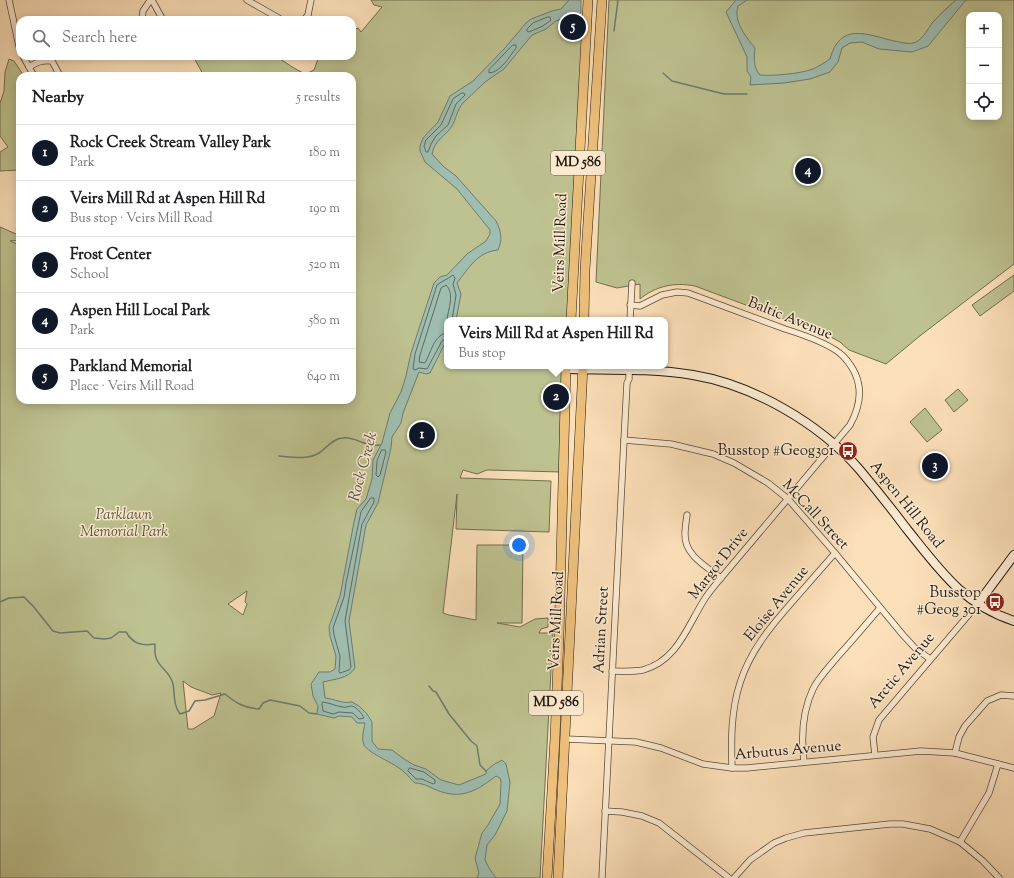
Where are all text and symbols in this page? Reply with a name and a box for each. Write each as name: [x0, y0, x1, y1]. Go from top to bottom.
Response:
pin: 5: [560, 12, 586, 42]
map controls: [966, 12, 1002, 120]
button: +: [966, 12, 1002, 48]
search box: [16, 16, 356, 60]
icon: search: [30, 27, 52, 49]
text: Search here: [62, 28, 137, 49]
button: −: [966, 48, 1002, 84]
button: locate: [966, 84, 1002, 120]
text: Nearby: [32, 86, 84, 110]
text: 5 results: [296, 89, 340, 107]
text: Rock Creek Stream Valley Park: [70, 133, 271, 154]
text: 1: [43, 144, 47, 162]
text: 180 m: [309, 144, 340, 162]
road number: MD 586: [551, 151, 605, 175]
text: Park: [70, 154, 95, 172]
pin: 4: [795, 156, 821, 186]
text: Veirs Mill Rd at Aspen Hill Rd: [70, 189, 265, 210]
street label: Veirs Mill Road: [549, 192, 573, 293]
text: 2: [42, 200, 48, 218]
text: 190 m: [309, 200, 340, 218]
text: Bus stop · Veirs Mill Road: [70, 210, 213, 228]
text: Frost Center: [70, 245, 151, 266]
text: 3: [42, 256, 48, 274]
text: 520 m: [309, 256, 340, 274]
text: School: [70, 266, 109, 284]
street label: Baltic Avenue: [744, 292, 836, 346]
text: Aspen Hill Local Park: [70, 301, 210, 322]
text: 4: [42, 312, 48, 330]
text: 580 m: [309, 312, 340, 330]
popup: [444, 317, 668, 369]
text: Park: [70, 322, 95, 340]
text: Veirs Mill Rd at Aspen Hill Rd: [458, 324, 654, 345]
text: Bus stop: [458, 345, 506, 363]
text: Parkland Memorial: [70, 357, 192, 378]
text: 5: [43, 368, 47, 386]
text: 640 m: [307, 368, 340, 386]
text: Place · Veirs Mill Road: [70, 378, 194, 396]
pin: 2: [543, 382, 569, 412]
pin: 1: [409, 420, 435, 450]
water label: Rock Creek: [344, 430, 384, 504]
bus stop icon: Busstop #Geog301: [837, 440, 859, 462]
place label: Busstop #Geog301: [718, 441, 834, 462]
pin: 3: [922, 451, 948, 481]
street label: Aspen Hill Road: [864, 457, 948, 554]
street label: McCall Street: [777, 475, 853, 555]
park label: Parklawn Memorial Park: [80, 505, 168, 543]
street label: Margot Drive: [684, 524, 754, 604]
your location: [509, 535, 529, 555]
street label: Eloise Avenue: [740, 562, 814, 646]
street label: Veirs Mill Road: [544, 570, 570, 671]
place label: Busstop #Geog 301: [916, 583, 981, 621]
street label: Adrian Street: [589, 586, 615, 674]
bus stop icon: Busstop #Geog 301: [984, 591, 1006, 613]
street label: Arctic Avenue: [864, 628, 940, 714]
road number: MD 586: [529, 691, 583, 715]
street label: Arbutus Avenue: [734, 736, 842, 766]

